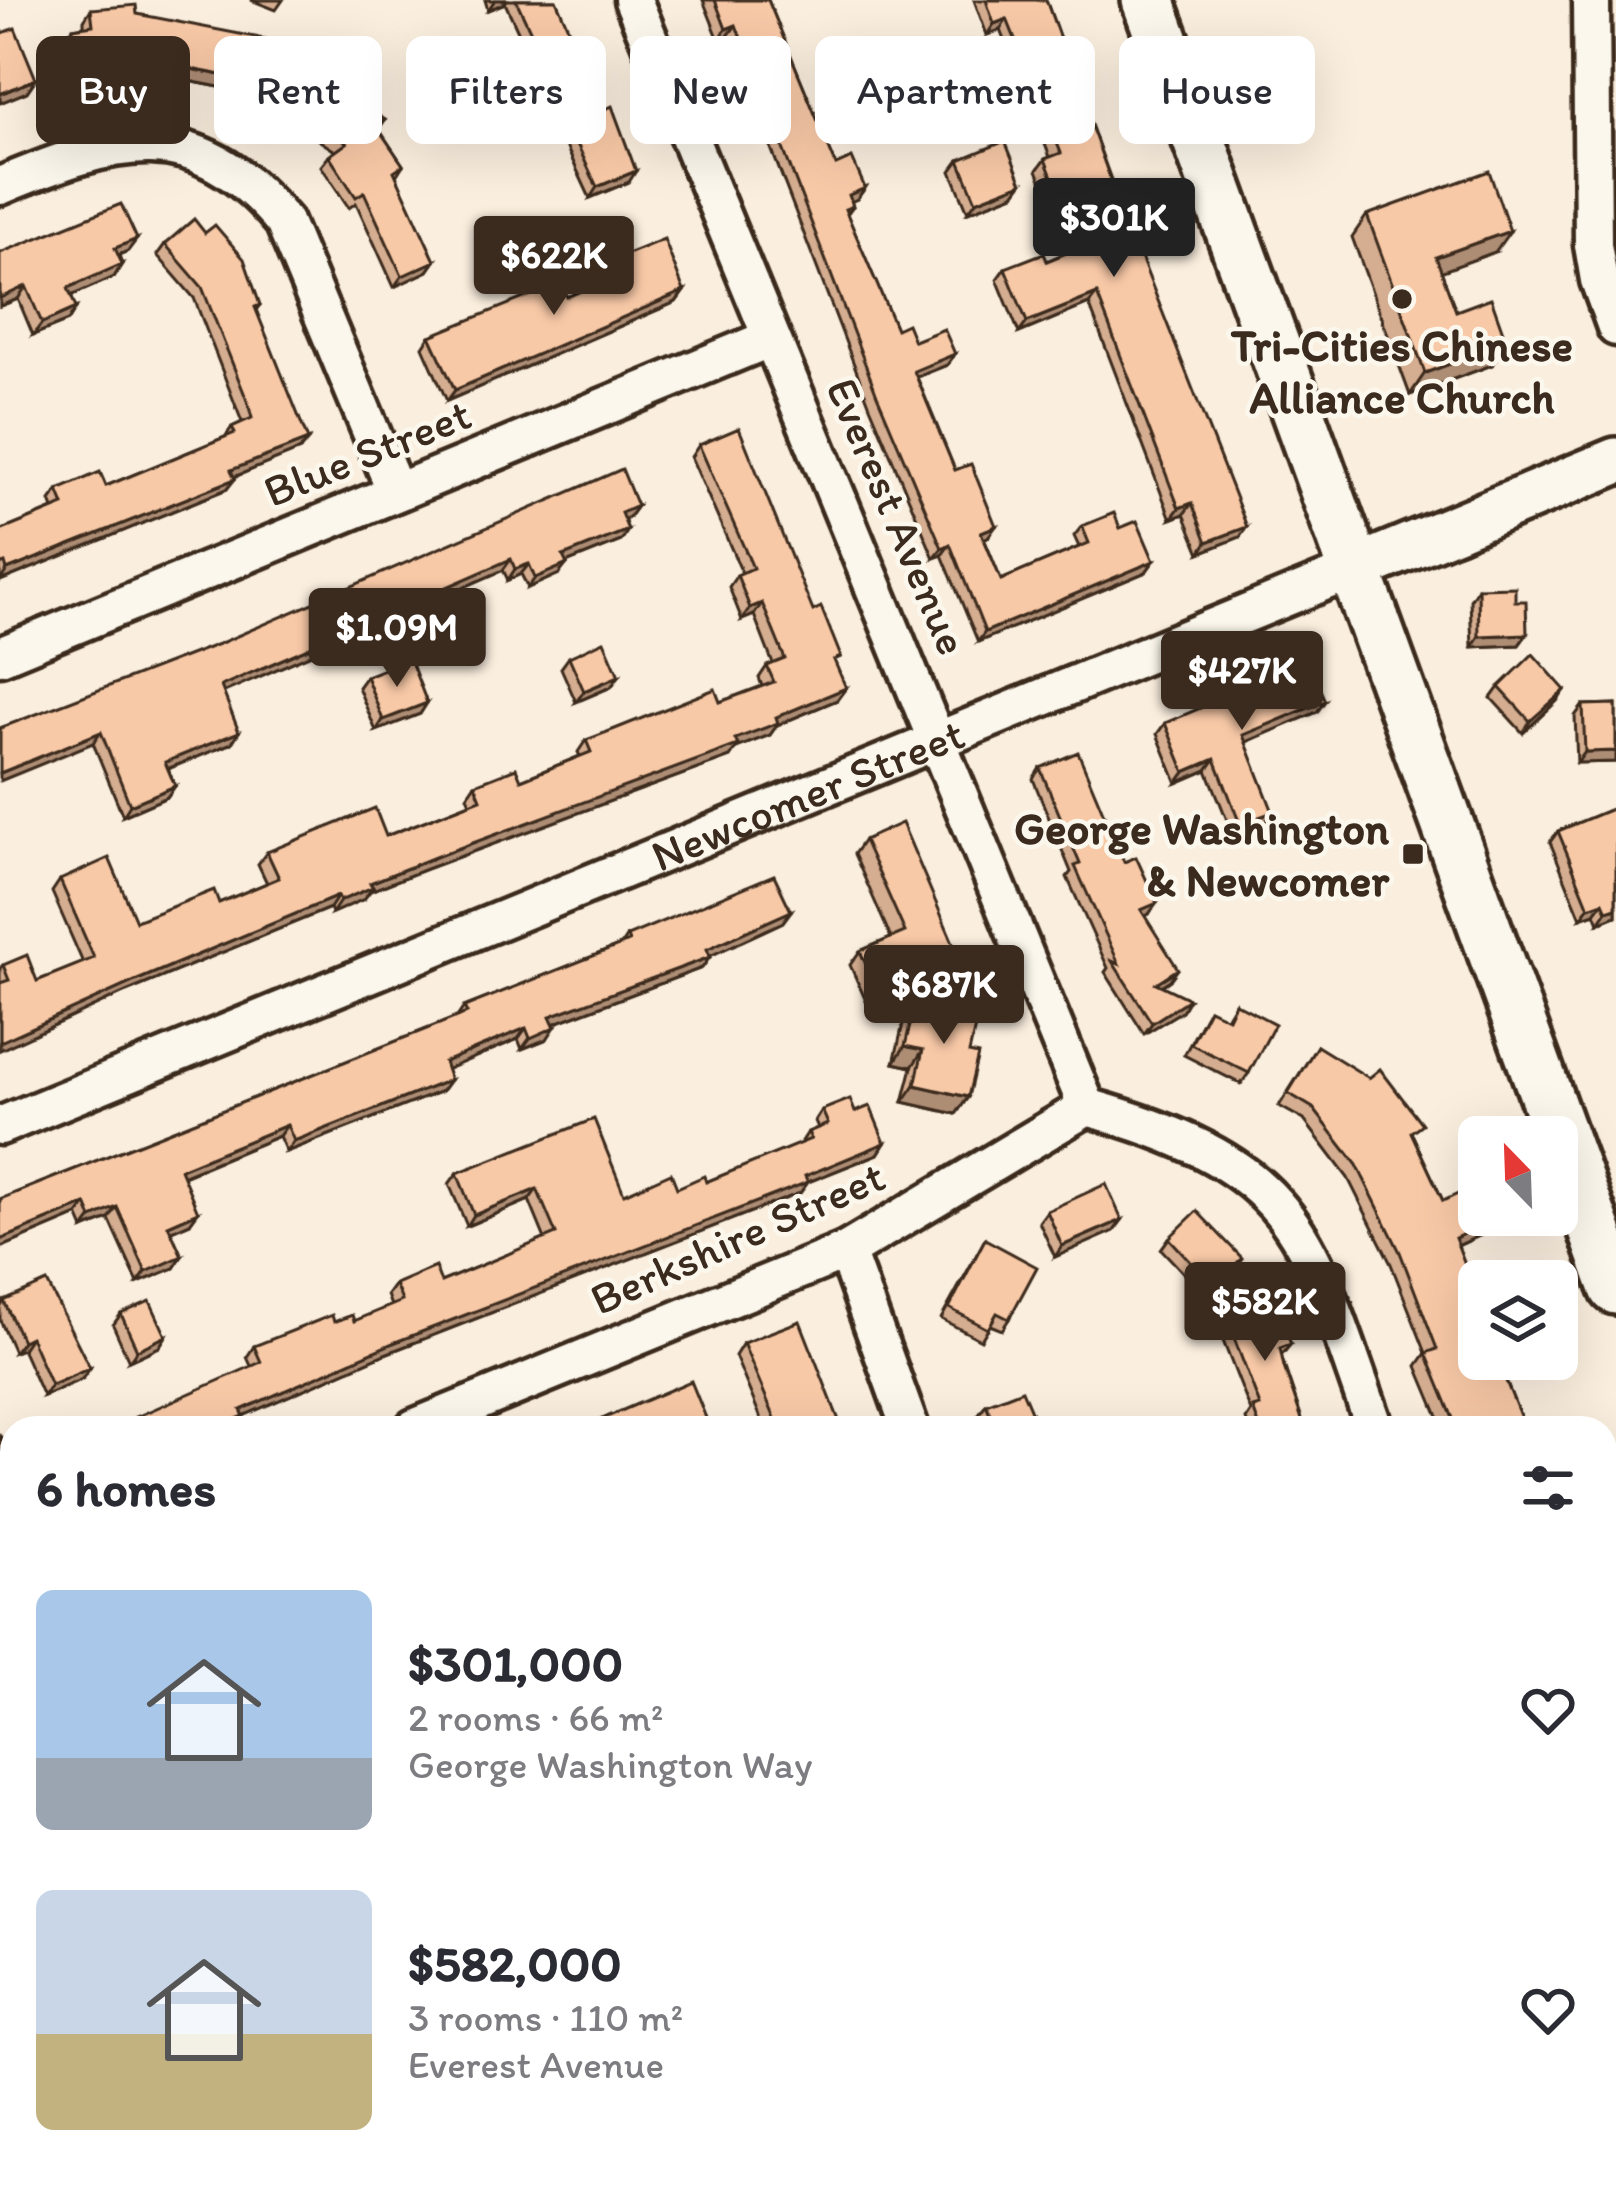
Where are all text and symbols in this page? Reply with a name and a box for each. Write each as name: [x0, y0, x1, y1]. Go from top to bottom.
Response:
chip: Buy: [36, 36, 190, 144]
chip: Rent: [214, 36, 382, 144]
chip: Filters: [406, 36, 606, 144]
chip: New: [630, 36, 791, 144]
chip: Apartment: [815, 36, 1095, 144]
chip: House: [1119, 36, 1315, 144]
pin: $301K: [1030, 178, 1198, 280]
text: $301K: [1060, 193, 1168, 240]
pin: $622K: [470, 216, 638, 318]
text: $622K: [501, 231, 607, 278]
marker: Tri-Cities Chinese Alliance Church: [1389, 286, 1415, 312]
place label: Tri-Cities Chinese Alliance Church: [1230, 318, 1573, 424]
street label: Everest Avenue: [815, 369, 981, 663]
street label: Blue Street: [256, 386, 478, 518]
pin: $1.09M: [299, 588, 495, 690]
text: $1.09M: [336, 603, 458, 650]
pin: $427K: [1158, 631, 1326, 733]
text: $427K: [1188, 646, 1296, 693]
street label: Newcomer Street: [643, 706, 972, 882]
place label: George Washington & Newcomer: [1014, 801, 1390, 907]
marker: George Washington & Newcomer: [1400, 841, 1426, 867]
pin: $687K: [860, 945, 1028, 1047]
text: $687K: [891, 960, 997, 1007]
north arrow: [1458, 1116, 1578, 1236]
map controls: [1458, 1116, 1578, 1380]
street label: Berkshire Street: [582, 1148, 892, 1326]
button: layers: [1458, 1260, 1578, 1380]
pin: $582K: [1181, 1262, 1349, 1364]
text: $582K: [1211, 1277, 1319, 1324]
icon: filters: [1515, 1455, 1581, 1521]
text: 6 homes: [36, 1458, 216, 1519]
text: $301,000: [408, 1633, 623, 1694]
icon: home: [132, 1638, 276, 1782]
icon: heart: [1515, 1677, 1581, 1743]
text: 2 rooms · 66 m²: [408, 1694, 663, 1741]
text: George Washington Way: [408, 1741, 813, 1788]
text: $582,000: [408, 1933, 622, 1994]
icon: home: [132, 1938, 276, 2082]
icon: heart: [1515, 1977, 1581, 2043]
text: 3 rooms · 110 m²: [408, 1994, 683, 2041]
text: Everest Avenue: [408, 2041, 664, 2088]

